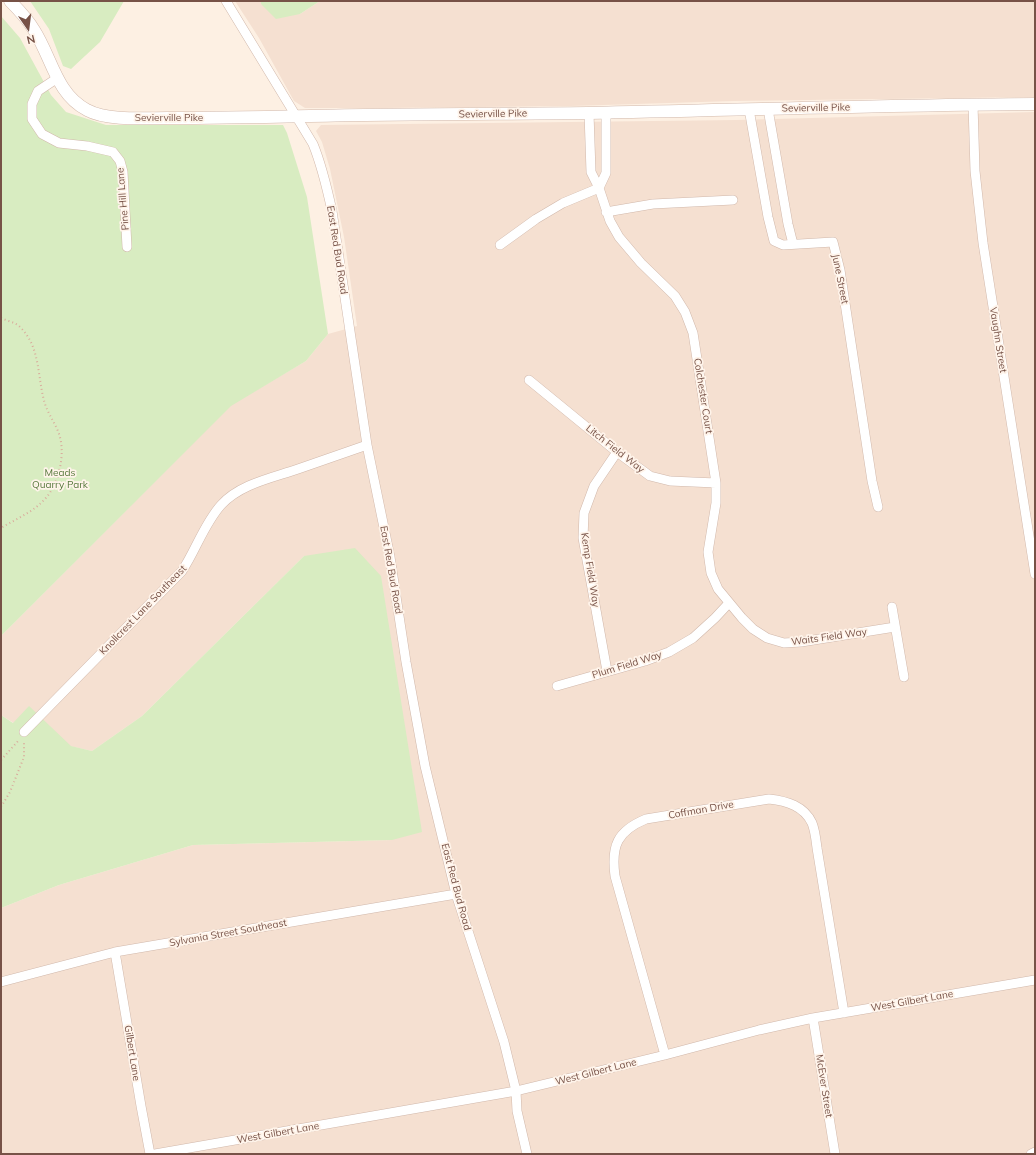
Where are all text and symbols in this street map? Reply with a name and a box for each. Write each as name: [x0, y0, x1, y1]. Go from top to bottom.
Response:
north arrow: [8, 8, 48, 48]
text: N: [25, 32, 37, 47]
street label: Sevierville Pike: [782, 101, 850, 115]
street label: Sevierville Pike: [459, 107, 527, 121]
street label: Sevierville Pike: [135, 112, 203, 124]
street label: Pine Hill Lane: [114, 167, 132, 231]
street label: East Red Bud Road: [324, 205, 350, 295]
street label: June Street: [829, 253, 851, 305]
street label: Vaughn Street: [987, 306, 1009, 374]
street label: Colchester Court: [691, 357, 715, 435]
street label: Litch Field Way: [583, 422, 647, 476]
park label: Meads Quarry Park: [32, 467, 88, 490]
street label: East Red Bud Road: [377, 525, 405, 615]
street label: Kemp Field Way: [578, 532, 602, 608]
street label: Knollcrest Lane Southeast: [97, 563, 189, 657]
street label: Waits Field Way: [790, 626, 868, 648]
street label: Plum Field Way: [591, 649, 663, 681]
street label: Coffman Drive: [667, 798, 735, 822]
street label: East Red Bud Road: [439, 842, 473, 932]
street label: Sylvania Street Southeast: [168, 917, 288, 949]
street label: West Gilbert Lane: [870, 988, 954, 1014]
street label: Gilbert Lane: [122, 1024, 142, 1082]
street label: McEver Street: [813, 1054, 835, 1118]
street label: West Gilbert Lane: [554, 1056, 638, 1088]
street label: West Gilbert Lane: [236, 1120, 320, 1146]

